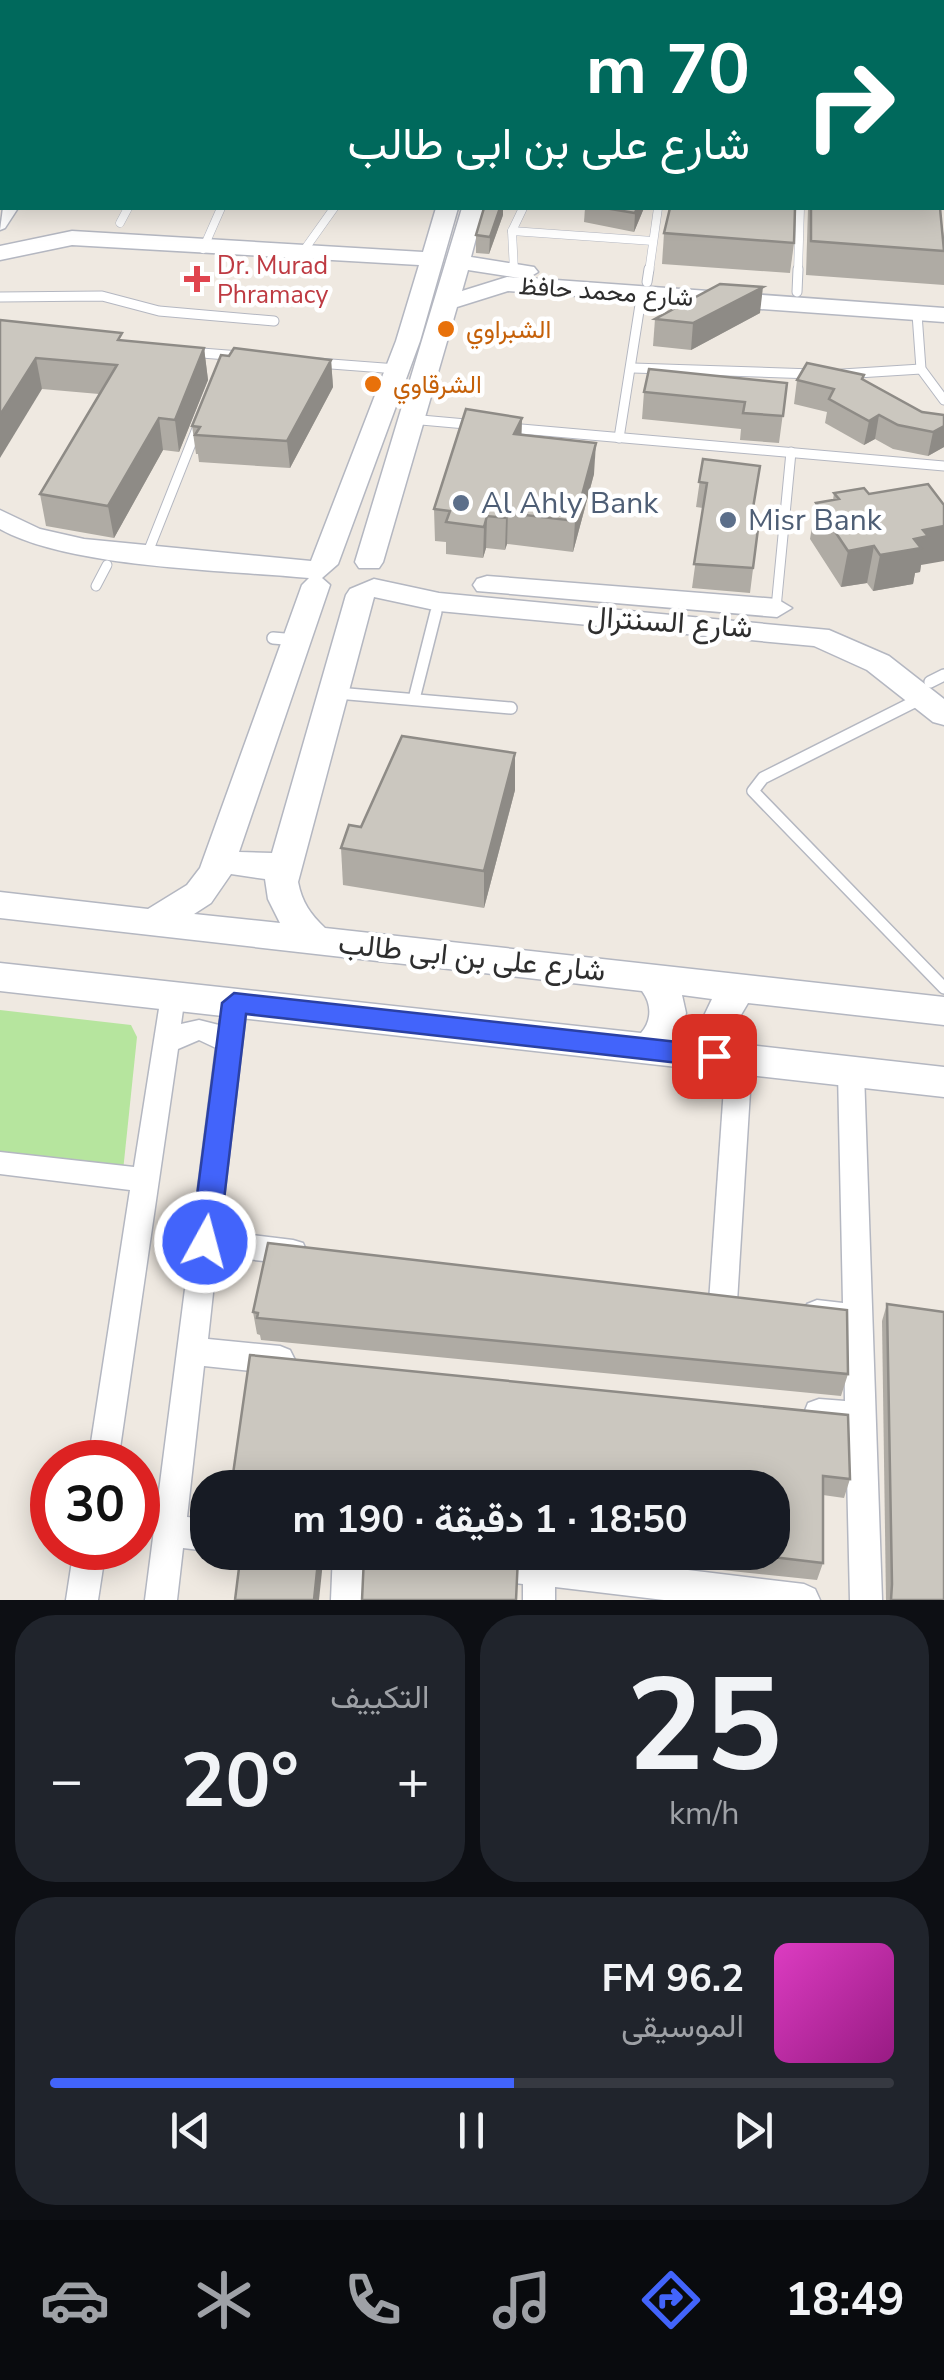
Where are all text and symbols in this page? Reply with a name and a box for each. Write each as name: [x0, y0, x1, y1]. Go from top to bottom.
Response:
text: 70 m: [586, 22, 750, 118]
icon: right: [785, 40, 915, 170]
text: شارع على بن ابى طالب: [348, 114, 750, 175]
place label: Dr. Murad Phramacy: [217, 249, 328, 312]
marker: Dr. Murad Phramacy: [186, 268, 208, 290]
street label: شارع محمد حافظ: [517, 269, 694, 315]
place label: الشبراوي: [466, 313, 551, 350]
marker: الشبراوي: [435, 318, 457, 340]
place label: الشرقاوي: [393, 368, 482, 405]
marker: الشرقاوي: [362, 373, 384, 395]
place label: Al Ahly Bank: [481, 483, 659, 524]
marker: Al Ahly Bank: [450, 492, 472, 514]
place label: Misr Bank: [748, 500, 883, 541]
marker: Misr Bank: [717, 509, 739, 531]
street label: شارع السنترال: [586, 596, 754, 649]
street label: شارع على بن ابى طالب: [336, 923, 607, 992]
pin: [672, 1014, 757, 1099]
icon: arrive: [687, 1029, 742, 1084]
position arrow: [153, 1190, 257, 1294]
speed limit sign: 30: [30, 1440, 160, 1570]
text: 18:50 · 1 دقيقة · 190 m: [292, 1494, 688, 1545]
text: 25: [626, 1638, 782, 1815]
text: التكييف: [330, 1676, 430, 1719]
text: 20°: [181, 1730, 299, 1832]
text: −: [50, 1743, 83, 1818]
text: +: [396, 1743, 430, 1818]
text: km/h: [669, 1792, 740, 1835]
text: 96.2 FM: [602, 1953, 744, 2004]
text: الموسيقى: [621, 2005, 744, 2048]
icon: previous: [163, 2103, 218, 2158]
icon: pause: [444, 2103, 499, 2158]
icon: next: [726, 2103, 781, 2158]
icon: car: [40, 2265, 110, 2335]
icon: climate: [189, 2265, 259, 2335]
icon: phone: [338, 2265, 408, 2335]
icon: music: [487, 2265, 557, 2335]
icon: directions: [636, 2265, 706, 2335]
text: 18:49: [785, 2270, 904, 2331]

